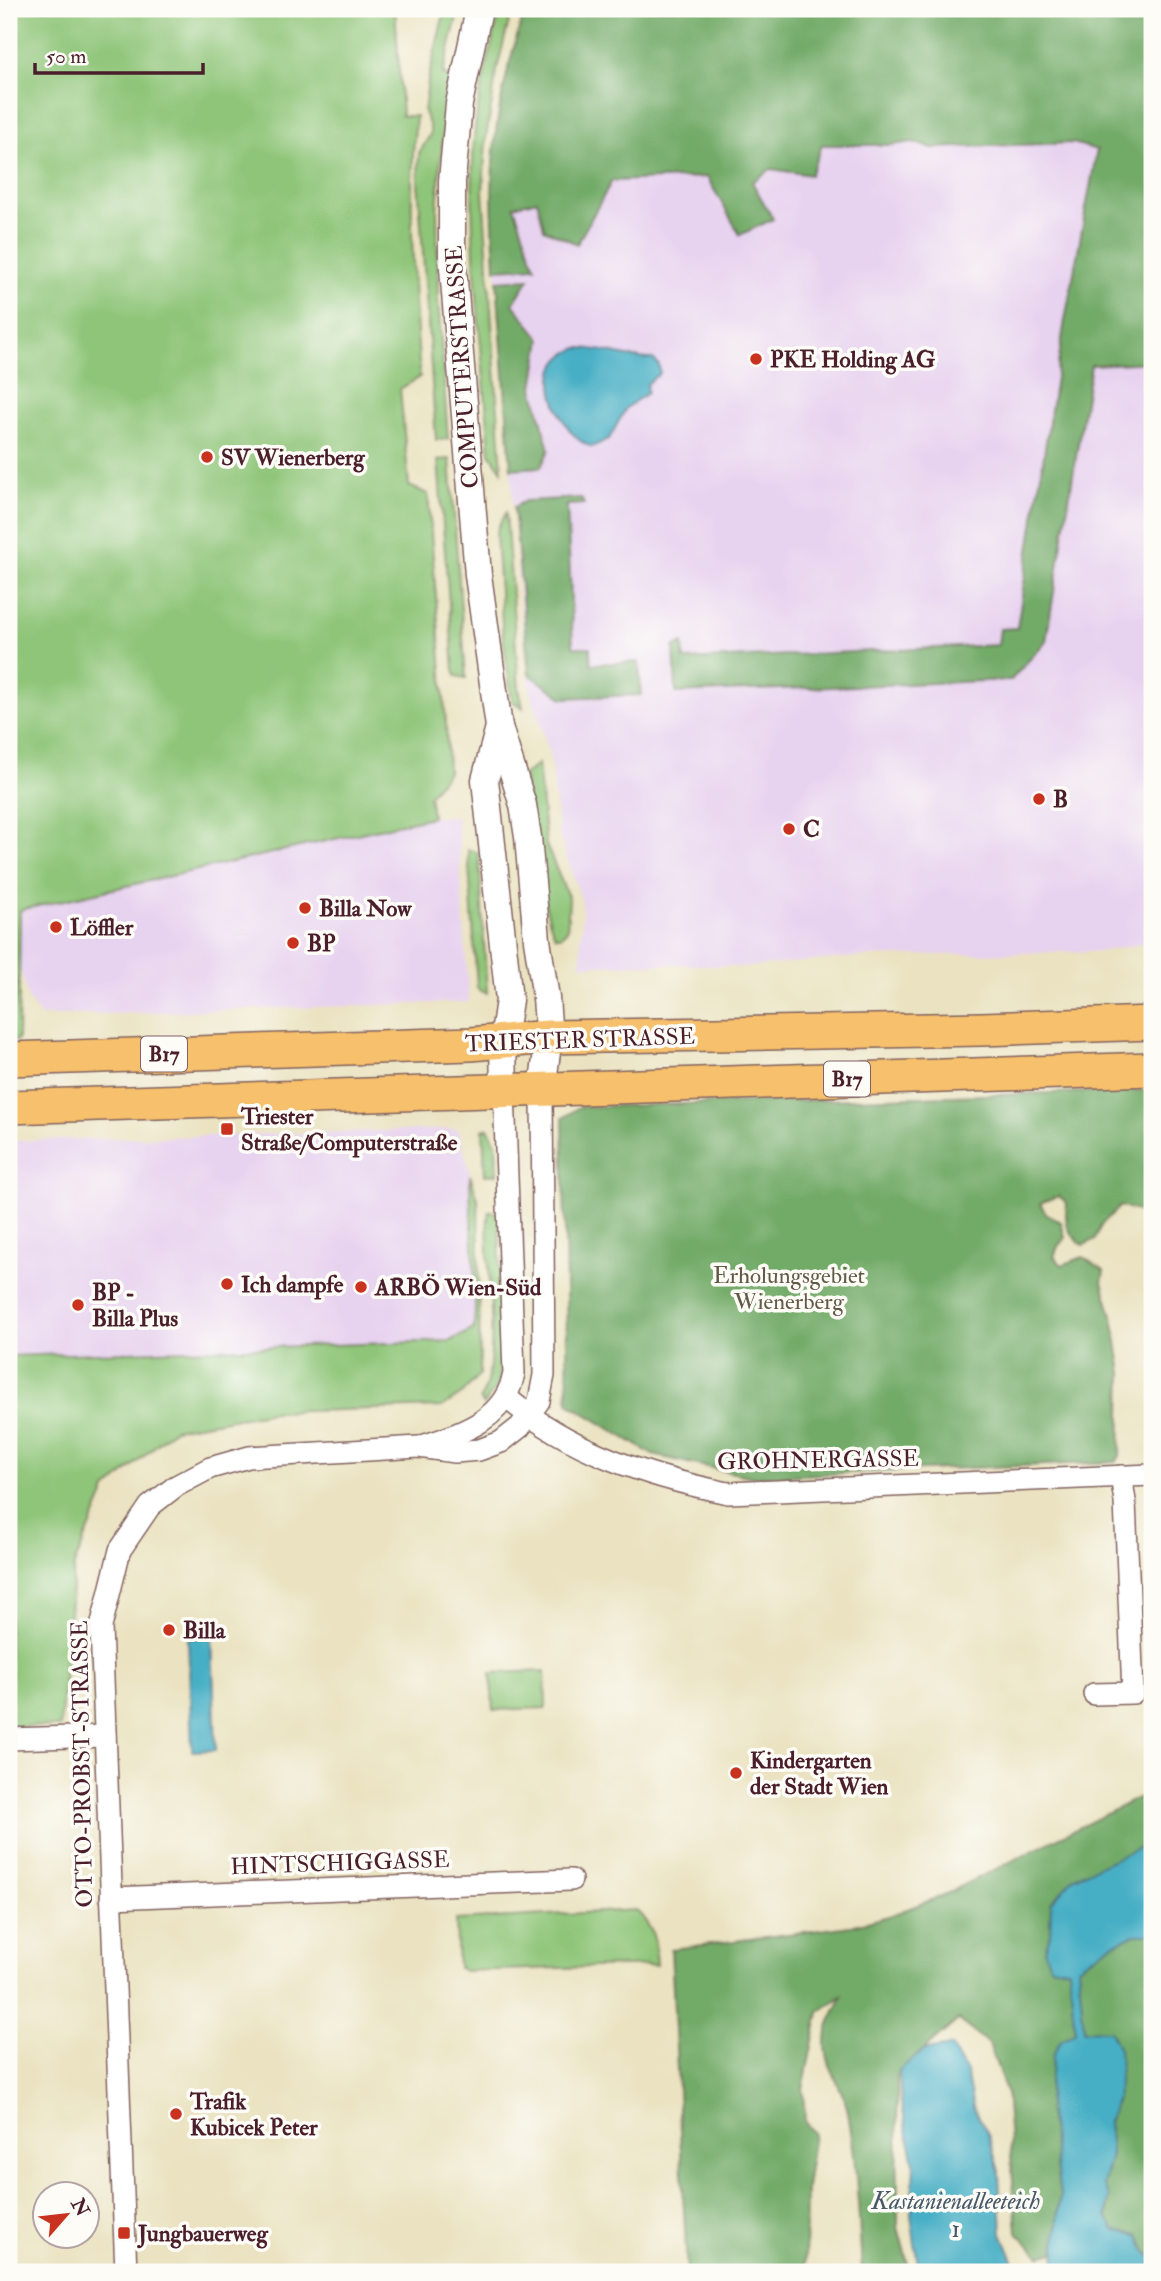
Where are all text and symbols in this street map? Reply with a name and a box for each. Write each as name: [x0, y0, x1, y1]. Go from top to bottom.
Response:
scale bar: [35, 32, 203, 76]
text: 50 m: [46, 43, 87, 70]
street label: COMPUTERSTRASSE: [439, 245, 485, 489]
place label: PKE Holding AG: [770, 345, 936, 375]
marker: PKE Holding AG: [748, 351, 764, 367]
place label: SV Wienerberg: [221, 443, 366, 473]
marker: SV Wienerberg: [199, 449, 215, 465]
place label: B: [1053, 785, 1068, 814]
marker: B: [1031, 791, 1047, 807]
place label: C: [803, 815, 820, 844]
marker: C: [781, 821, 797, 837]
place label: Billa Now: [319, 894, 412, 923]
marker: Billa Now: [297, 900, 313, 916]
place label: Löffler: [70, 913, 134, 942]
marker: Löffler: [48, 919, 64, 935]
place label: BP: [307, 929, 336, 958]
marker: BP: [285, 935, 301, 951]
street label: TRIESTER STRASSE: [464, 1021, 696, 1059]
road number: B17: [141, 1036, 187, 1072]
road number: B17: [824, 1062, 870, 1096]
place label: Triester Straße/Computerstraße: [240, 1102, 458, 1158]
marker: Triester Straße/Computerstraße: [219, 1121, 235, 1137]
park label: Erholungsgebiet Wienerberg: [713, 1261, 865, 1316]
place label: Ich dampfe: [241, 1270, 344, 1300]
place label: ARBÖ Wien-Süd: [374, 1273, 542, 1302]
marker: Ich dampfe: [219, 1276, 235, 1292]
place label: BP - Billa Plus: [92, 1278, 178, 1333]
marker: ARBÖ Wien-Süd: [353, 1279, 369, 1295]
marker: BP - Billa Plus: [70, 1297, 86, 1313]
street label: GROHNERGASSE: [717, 1444, 919, 1476]
place label: Billa: [183, 1616, 227, 1645]
street label: OTTO-PROBST-STRASSE: [65, 1620, 99, 1908]
marker: Billa: [161, 1622, 177, 1638]
place label: Kindergarten der Stadt Wien: [750, 1746, 889, 1801]
marker: Kindergarten der Stadt Wien: [728, 1765, 744, 1781]
street label: HINTSCHIGGASSE: [230, 1845, 450, 1881]
place label: Trafik Kubicek Peter: [189, 2087, 318, 2142]
marker: Trafik Kubicek Peter: [168, 2106, 184, 2122]
north arrow: [32, 2180, 102, 2250]
water label: Kastanienalleeteich 1: [871, 2186, 1040, 2245]
text: N: [65, 2193, 95, 2222]
place label: Jungbauerweg: [137, 2219, 269, 2249]
marker: Jungbauerweg: [116, 2225, 132, 2241]

